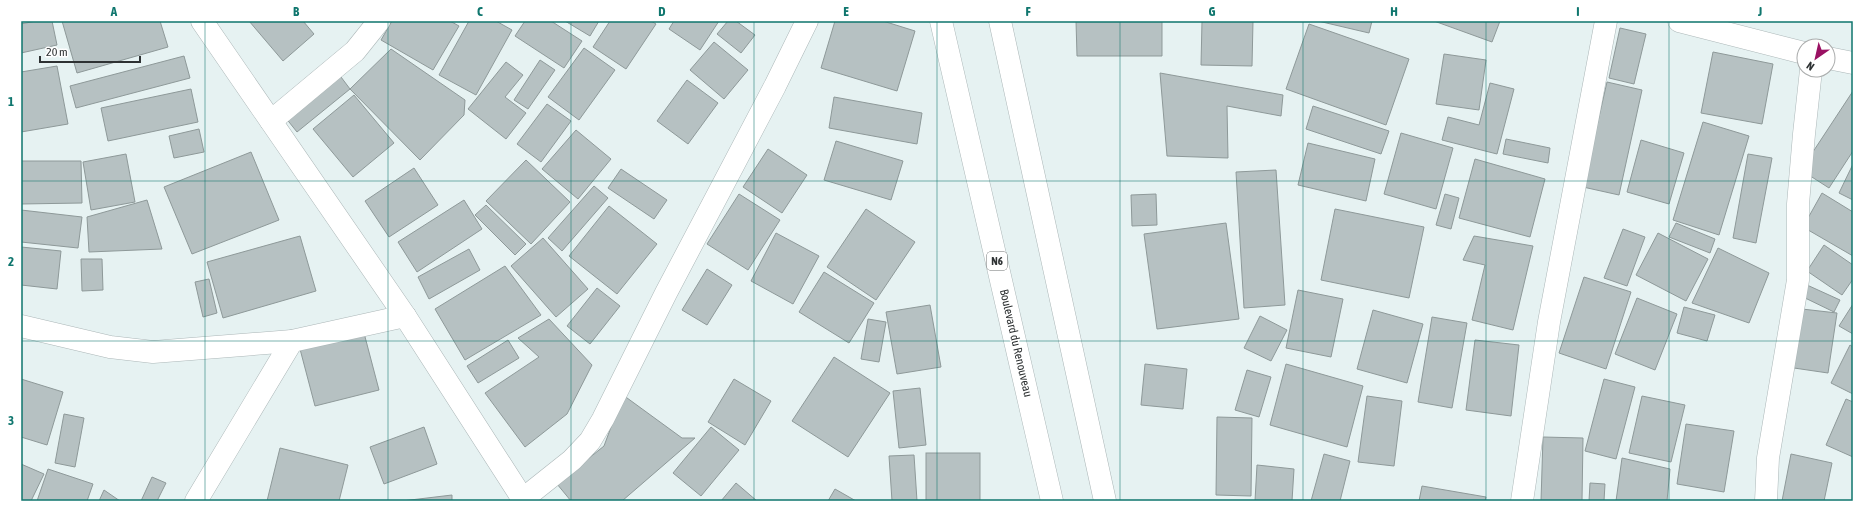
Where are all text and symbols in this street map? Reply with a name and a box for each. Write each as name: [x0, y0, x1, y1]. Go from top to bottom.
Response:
text: A: [110, 4, 118, 19]
text: B: [293, 4, 300, 19]
text: C: [477, 4, 483, 19]
text: D: [658, 4, 666, 19]
text: E: [843, 4, 849, 19]
text: F: [1025, 4, 1031, 19]
text: G: [1209, 4, 1216, 19]
text: H: [1390, 4, 1398, 19]
text: I: [1576, 4, 1580, 19]
text: J: [1757, 4, 1762, 19]
scale bar: [40, 38, 140, 64]
north arrow: [1796, 38, 1836, 78]
text: 20 m: [46, 45, 68, 59]
text: N: [1804, 59, 1816, 73]
text: 1: [8, 94, 14, 109]
road number: N6: [987, 252, 1007, 270]
text: 2: [8, 254, 14, 269]
street label: Boulevard du Renouveau: [997, 288, 1035, 398]
text: 3: [8, 413, 14, 428]

